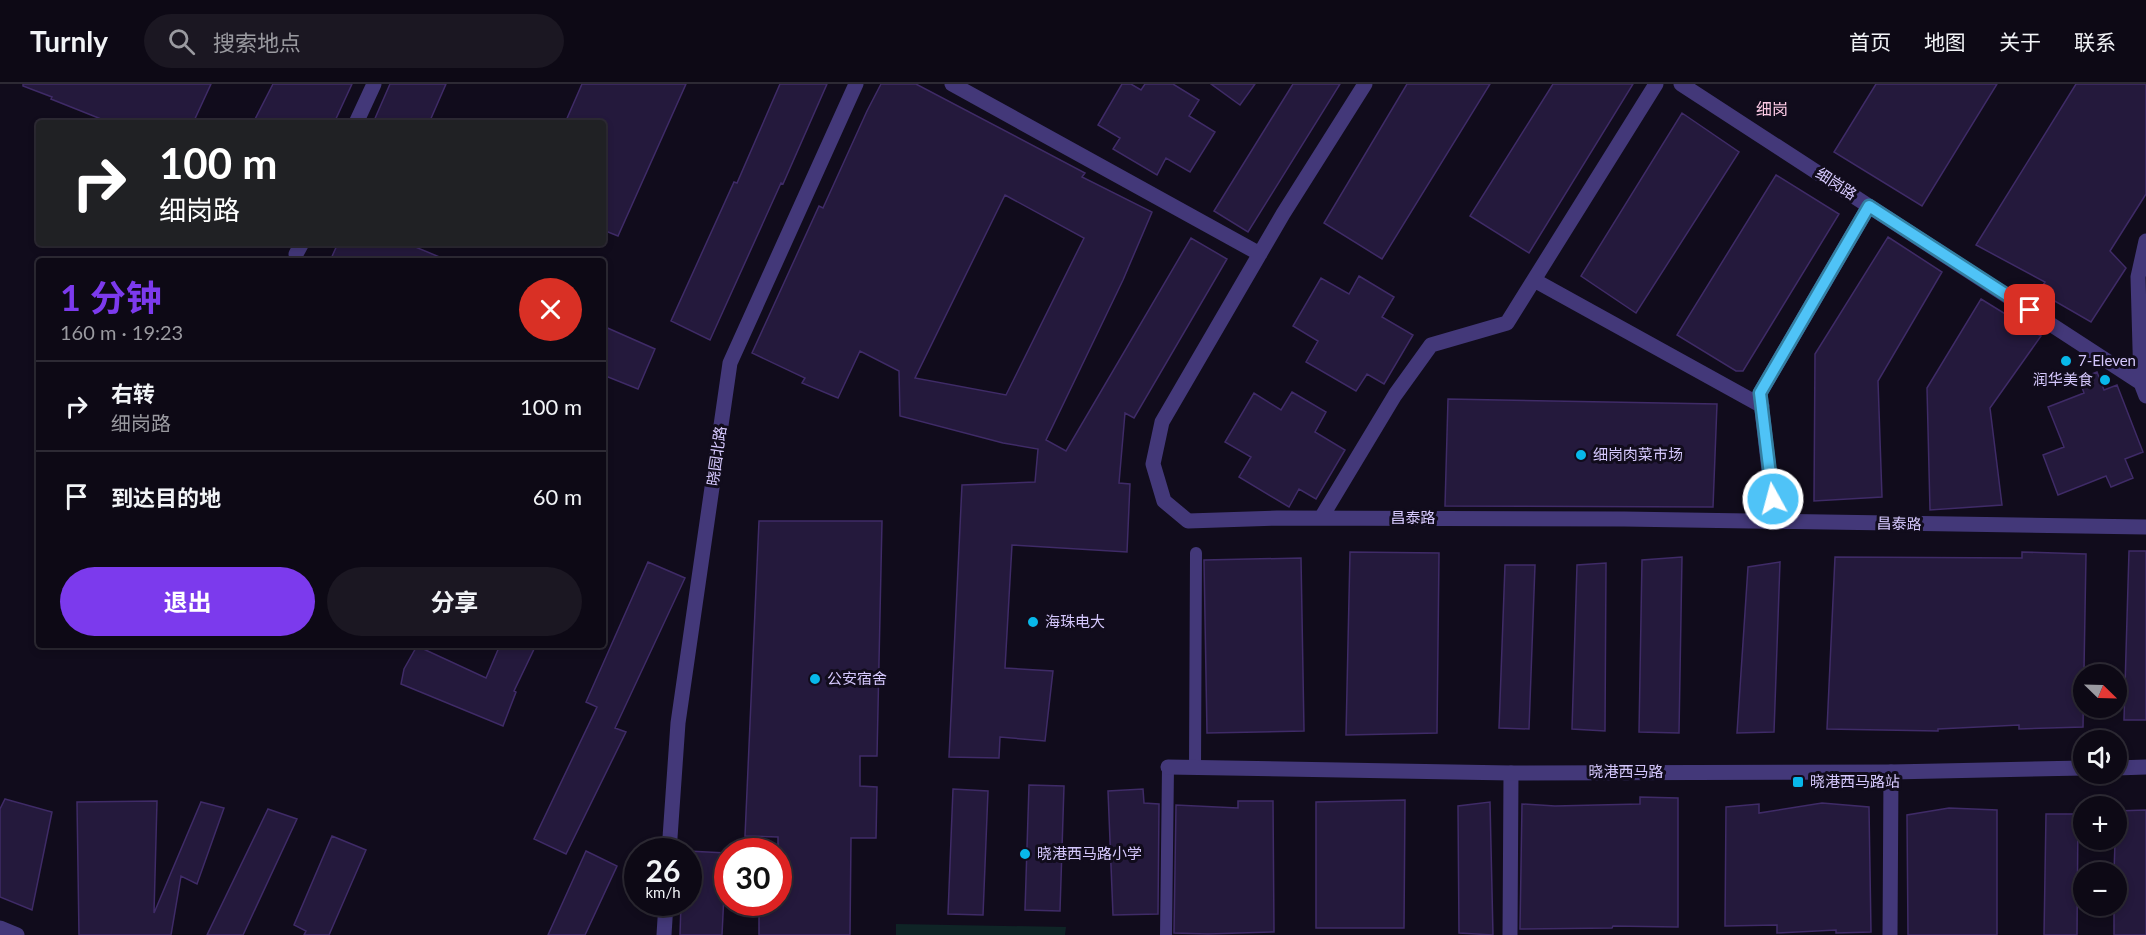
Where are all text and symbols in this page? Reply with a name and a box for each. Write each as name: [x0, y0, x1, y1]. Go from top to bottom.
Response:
search box: [144, 14, 564, 68]
text: Turnly: [30, 24, 108, 58]
icon: search: [165, 25, 198, 58]
text: 搜索地点: [213, 29, 301, 56]
text: 首页: [1849, 29, 1891, 54]
text: 地图: [1924, 29, 1966, 54]
text: 关于: [1999, 29, 2041, 54]
text: 联系: [2074, 29, 2116, 54]
district label: 细岗: [1756, 99, 1788, 118]
text: 100 m: [159, 138, 277, 188]
icon: right: [60, 144, 138, 222]
street label: 细岗路: [1813, 163, 1860, 203]
text: 细岗路: [159, 193, 240, 226]
text: 1 分钟: [60, 275, 162, 319]
button: close: [519, 278, 582, 341]
pin: [2004, 284, 2055, 335]
icon: arrive: [2013, 293, 2046, 326]
text: 160 m · 19:23: [60, 320, 183, 344]
place label: 7-Eleven: [2078, 351, 2136, 369]
marker: 7-Eleven: [2059, 354, 2073, 368]
place label: 润华美食: [2033, 370, 2093, 388]
marker: 润华美食: [2098, 373, 2112, 387]
text: 右转: [111, 380, 155, 407]
icon: right: [60, 390, 93, 423]
text: 100 m: [520, 393, 582, 420]
text: 细岗路: [111, 411, 171, 435]
street label: 晓园北路: [703, 425, 729, 487]
place label: 细岗肉菜市场: [1593, 445, 1683, 463]
marker: 细岗肉菜市场: [1574, 448, 1588, 462]
position arrow: [1741, 467, 1805, 531]
icon: arrive: [60, 480, 93, 513]
text: 60 m: [533, 483, 582, 510]
text: 到达目的地: [111, 484, 221, 511]
street label: 昌泰路: [1390, 508, 1436, 526]
street label: 昌泰路: [1876, 514, 1922, 532]
button: 退出: [60, 567, 315, 636]
button: 分享: [327, 567, 582, 636]
place label: 海珠电大: [1045, 612, 1105, 630]
marker: 海珠电大: [1026, 615, 1040, 629]
north arrow: [2073, 664, 2127, 718]
map controls: [2073, 664, 2127, 916]
place label: 公安宿舍: [827, 669, 887, 687]
marker: 公安宿舍: [808, 672, 822, 686]
button: sound: [2073, 730, 2127, 784]
street label: 晓港西马路: [1588, 762, 1664, 780]
place label: 晓港西马路站: [1810, 772, 1900, 790]
marker: 晓港西马路站: [1791, 775, 1805, 789]
button: +: [2073, 796, 2127, 850]
speed limit sign: 30: [714, 838, 792, 916]
place label: 晓港西马路小学: [1037, 844, 1142, 862]
marker: 晓港西马路小学: [1018, 847, 1032, 861]
text: 26: [646, 852, 680, 888]
button: −: [2073, 862, 2127, 916]
text: km/h: [645, 883, 681, 901]

